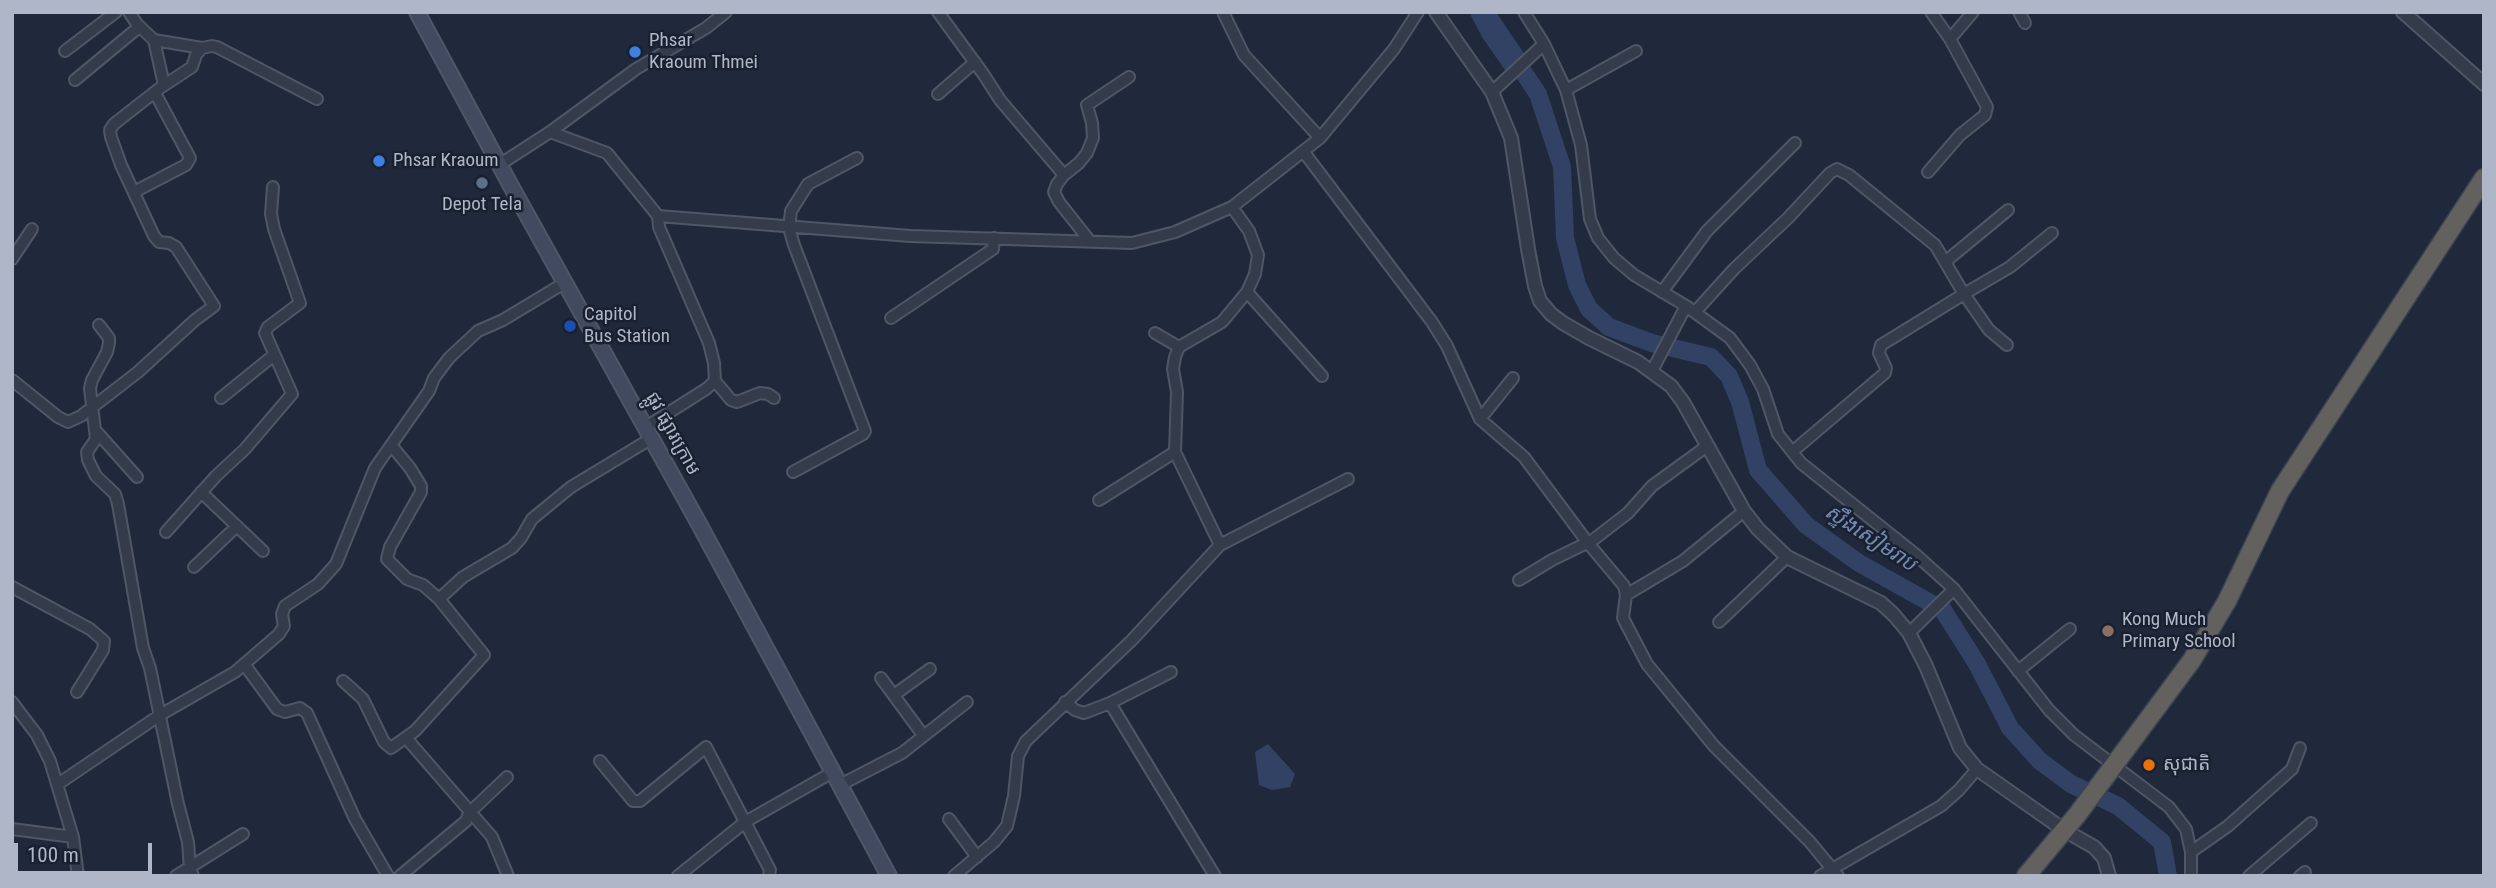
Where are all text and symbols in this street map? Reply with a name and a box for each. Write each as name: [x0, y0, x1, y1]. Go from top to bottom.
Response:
place label: Phsar Kraoum Thmei: [649, 30, 758, 74]
marker: Phsar Kraoum Thmei: [627, 44, 643, 60]
place label: Phsar Kraoum: [393, 150, 499, 172]
marker: Phsar Kraoum: [371, 153, 387, 169]
marker: Depot Tela: [474, 175, 490, 191]
place label: Depot Tela: [442, 194, 522, 216]
place label: Capitol Bus Station: [584, 304, 670, 348]
marker: Capitol Bus Station: [562, 318, 578, 334]
street label: ផ្លូវ ផ្សារក្រោម: [640, 388, 704, 480]
water label: ស្ទឹងសៀមរាប: [1820, 500, 1920, 578]
place label: Kong Much Primary School: [2122, 609, 2236, 653]
marker: Kong Much Primary School: [2100, 623, 2116, 639]
place label: សុជាតិ: [2163, 754, 2210, 776]
marker: សុជាតិ: [2141, 757, 2157, 773]
scale bar: [18, 828, 156, 872]
text: 100 m: [27, 843, 79, 867]

